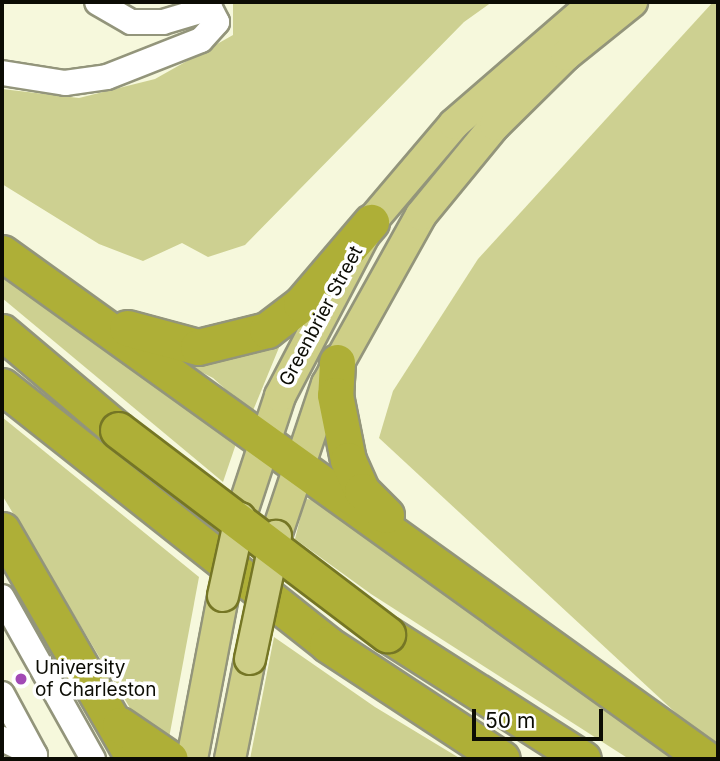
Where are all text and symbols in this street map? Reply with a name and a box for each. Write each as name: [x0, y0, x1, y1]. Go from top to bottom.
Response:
street label: Greenbrier Street: [274, 242, 368, 390]
place label: University of Charleston: [35, 657, 156, 701]
marker: University of Charleston: [13, 671, 29, 687]
scale bar: [475, 694, 606, 738]
text: 50 m: [485, 708, 535, 733]

